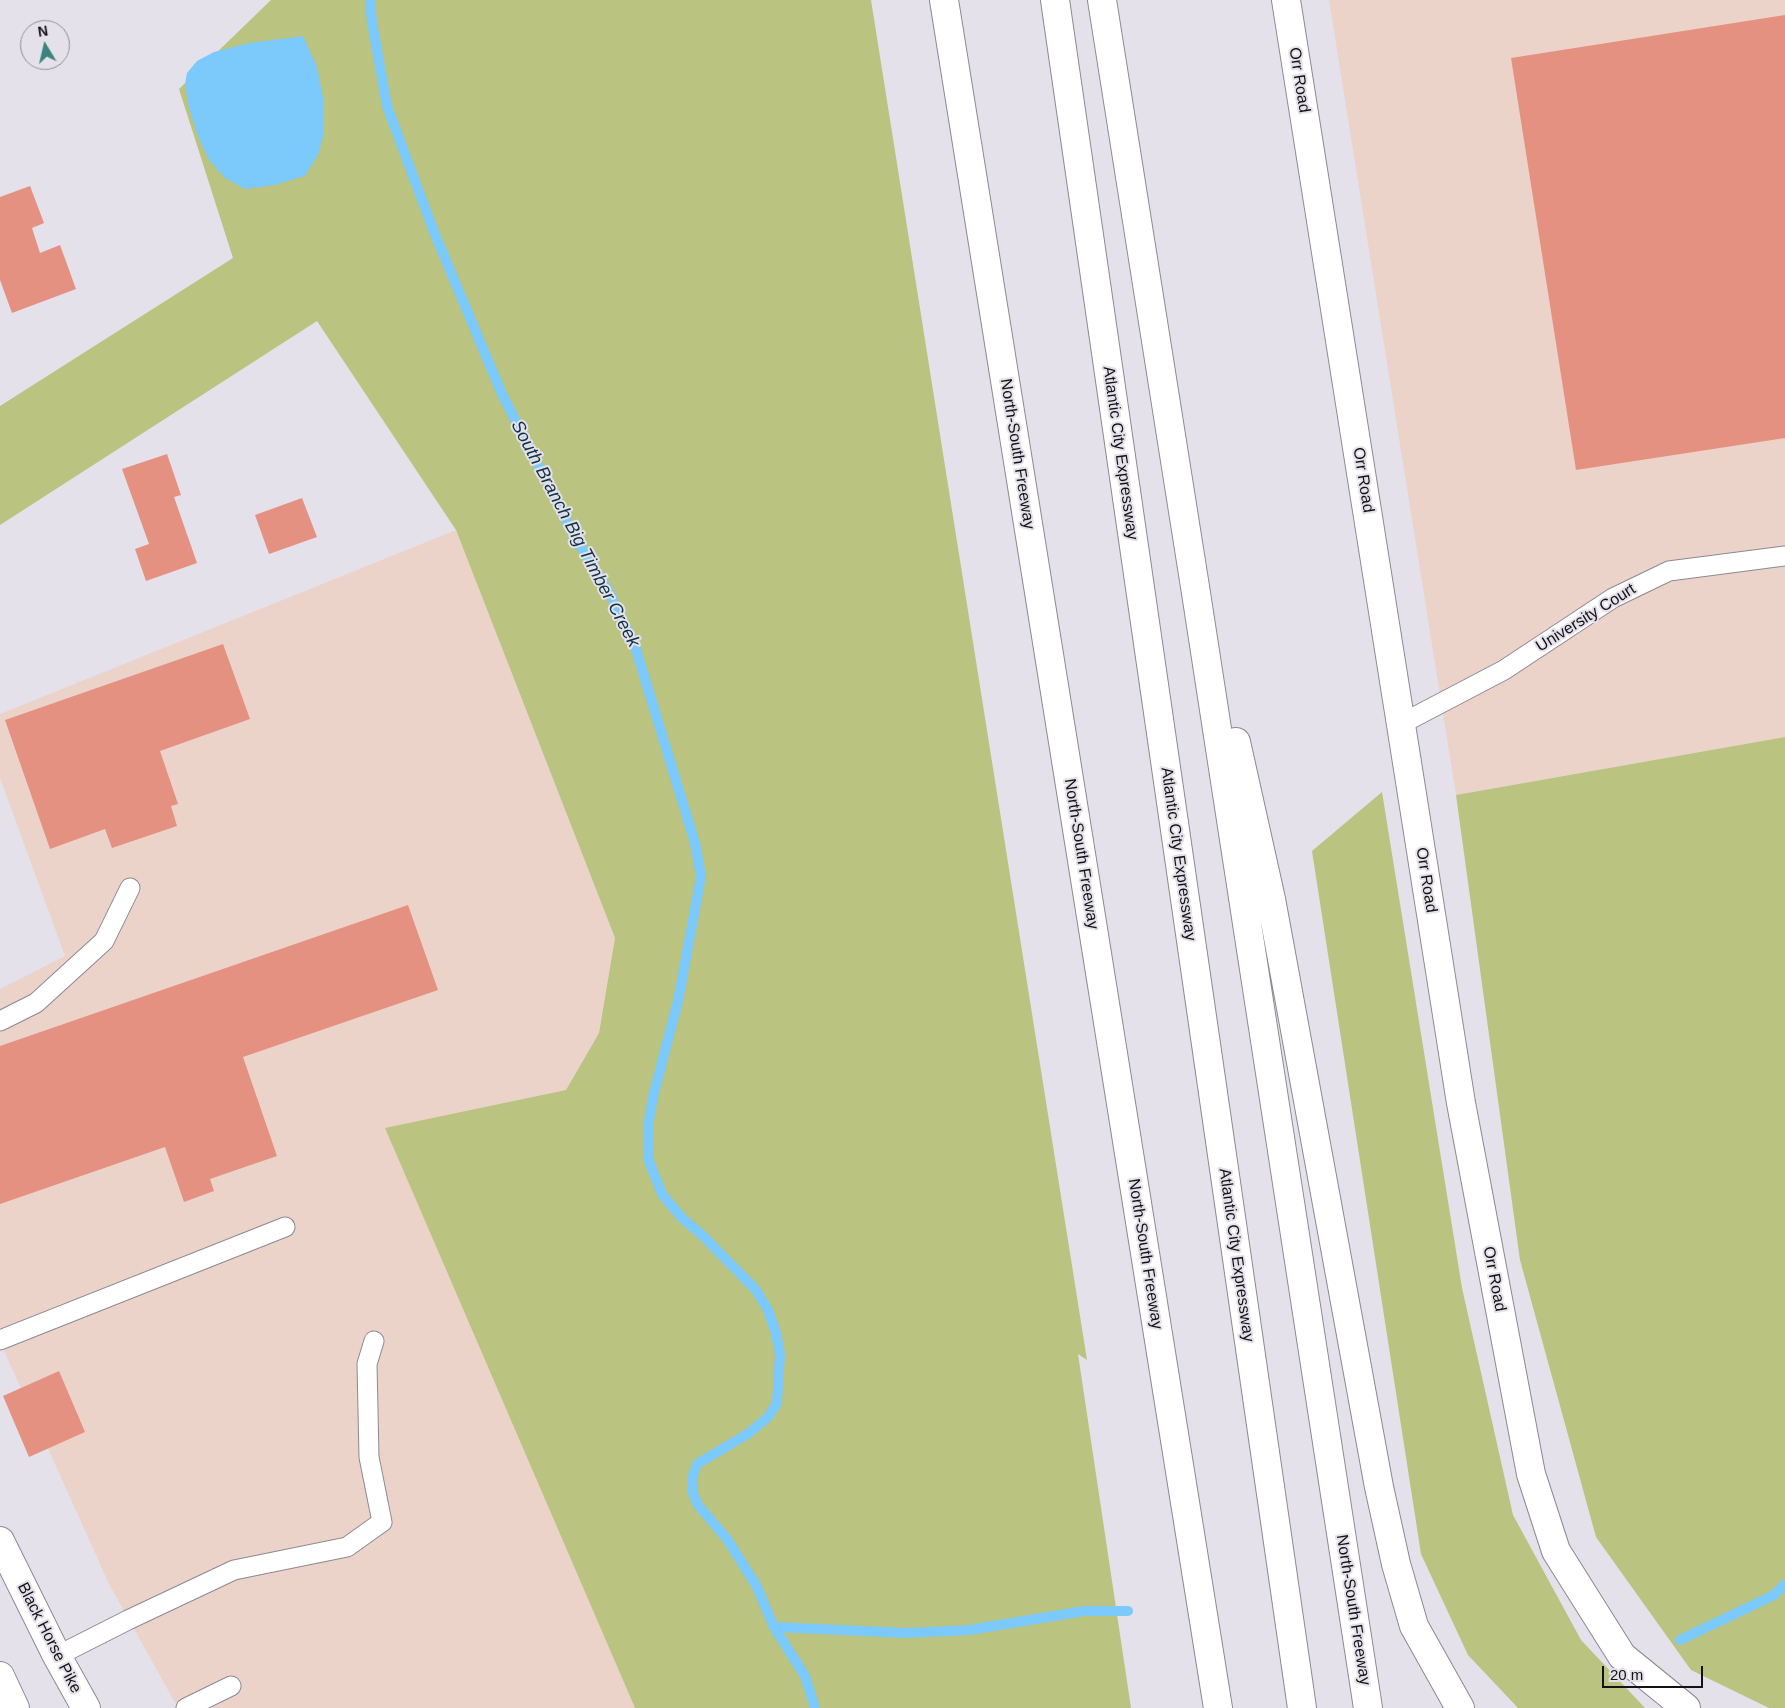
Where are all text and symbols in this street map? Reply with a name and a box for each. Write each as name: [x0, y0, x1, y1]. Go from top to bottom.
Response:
north arrow: [20, 20, 70, 70]
text: N: [37, 22, 49, 40]
street label: Orr Road: [1284, 46, 1314, 114]
street label: Atlantic City Expressway: [1098, 365, 1142, 541]
street label: North-South Freeway: [996, 377, 1038, 531]
water label: South Branch Big Timber Creek: [506, 417, 644, 651]
street label: Orr Road: [1348, 446, 1378, 514]
street label: University Court: [1533, 580, 1639, 656]
street label: Atlantic City Expressway: [1156, 766, 1200, 942]
street label: North-South Freeway: [1060, 777, 1102, 931]
street label: Orr Road: [1411, 846, 1441, 914]
street label: Atlantic City Expressway: [1214, 1167, 1258, 1343]
street label: North-South Freeway: [1124, 1177, 1166, 1331]
street label: Orr Road: [1478, 1245, 1510, 1313]
street label: North-South Freeway: [1332, 1533, 1374, 1687]
street label: Black Horse Pike: [13, 1579, 85, 1697]
scale bar: [1605, 1656, 1706, 1688]
text: 20 m: [1610, 1666, 1643, 1683]

